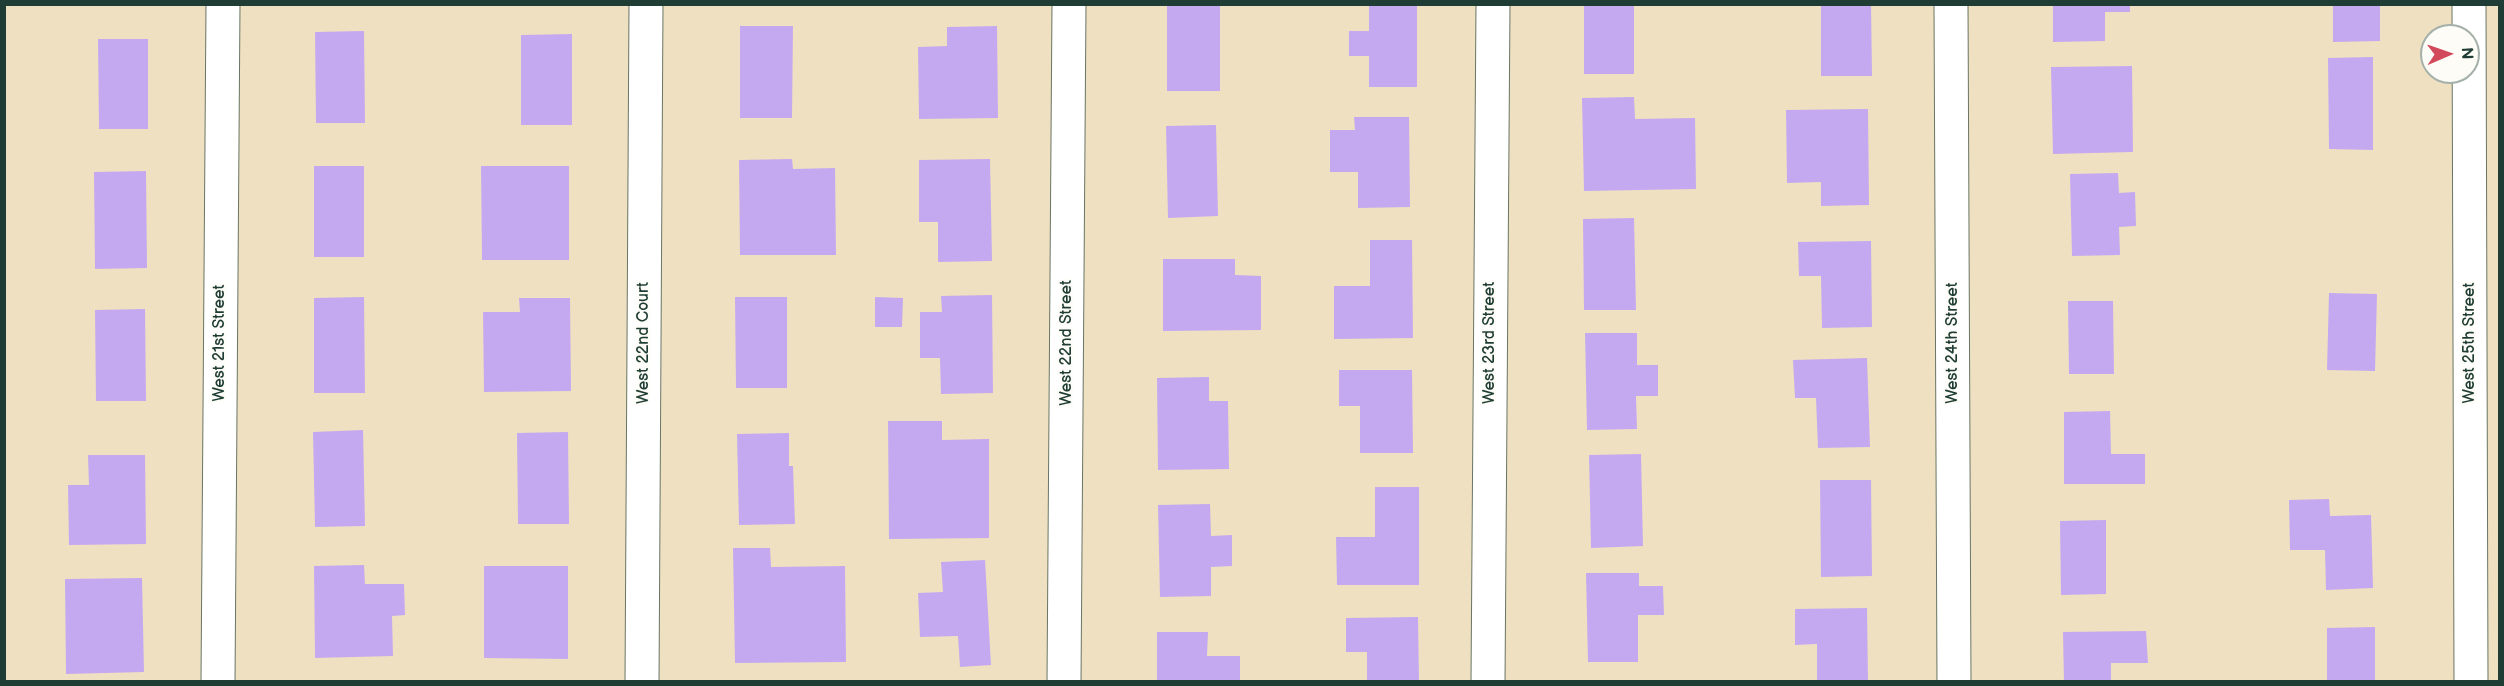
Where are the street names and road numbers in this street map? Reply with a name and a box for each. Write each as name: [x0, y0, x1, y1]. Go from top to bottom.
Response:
street label: West 22nd Street: [1057, 280, 1077, 406]
street label: West 22nd Court: [634, 282, 654, 404]
street label: West 23rd Street: [1480, 282, 1500, 404]
street label: West 24th Street: [1943, 282, 1963, 404]
street label: West 25th Street: [2460, 283, 2480, 403]
street label: West 21st Street: [210, 285, 230, 401]

